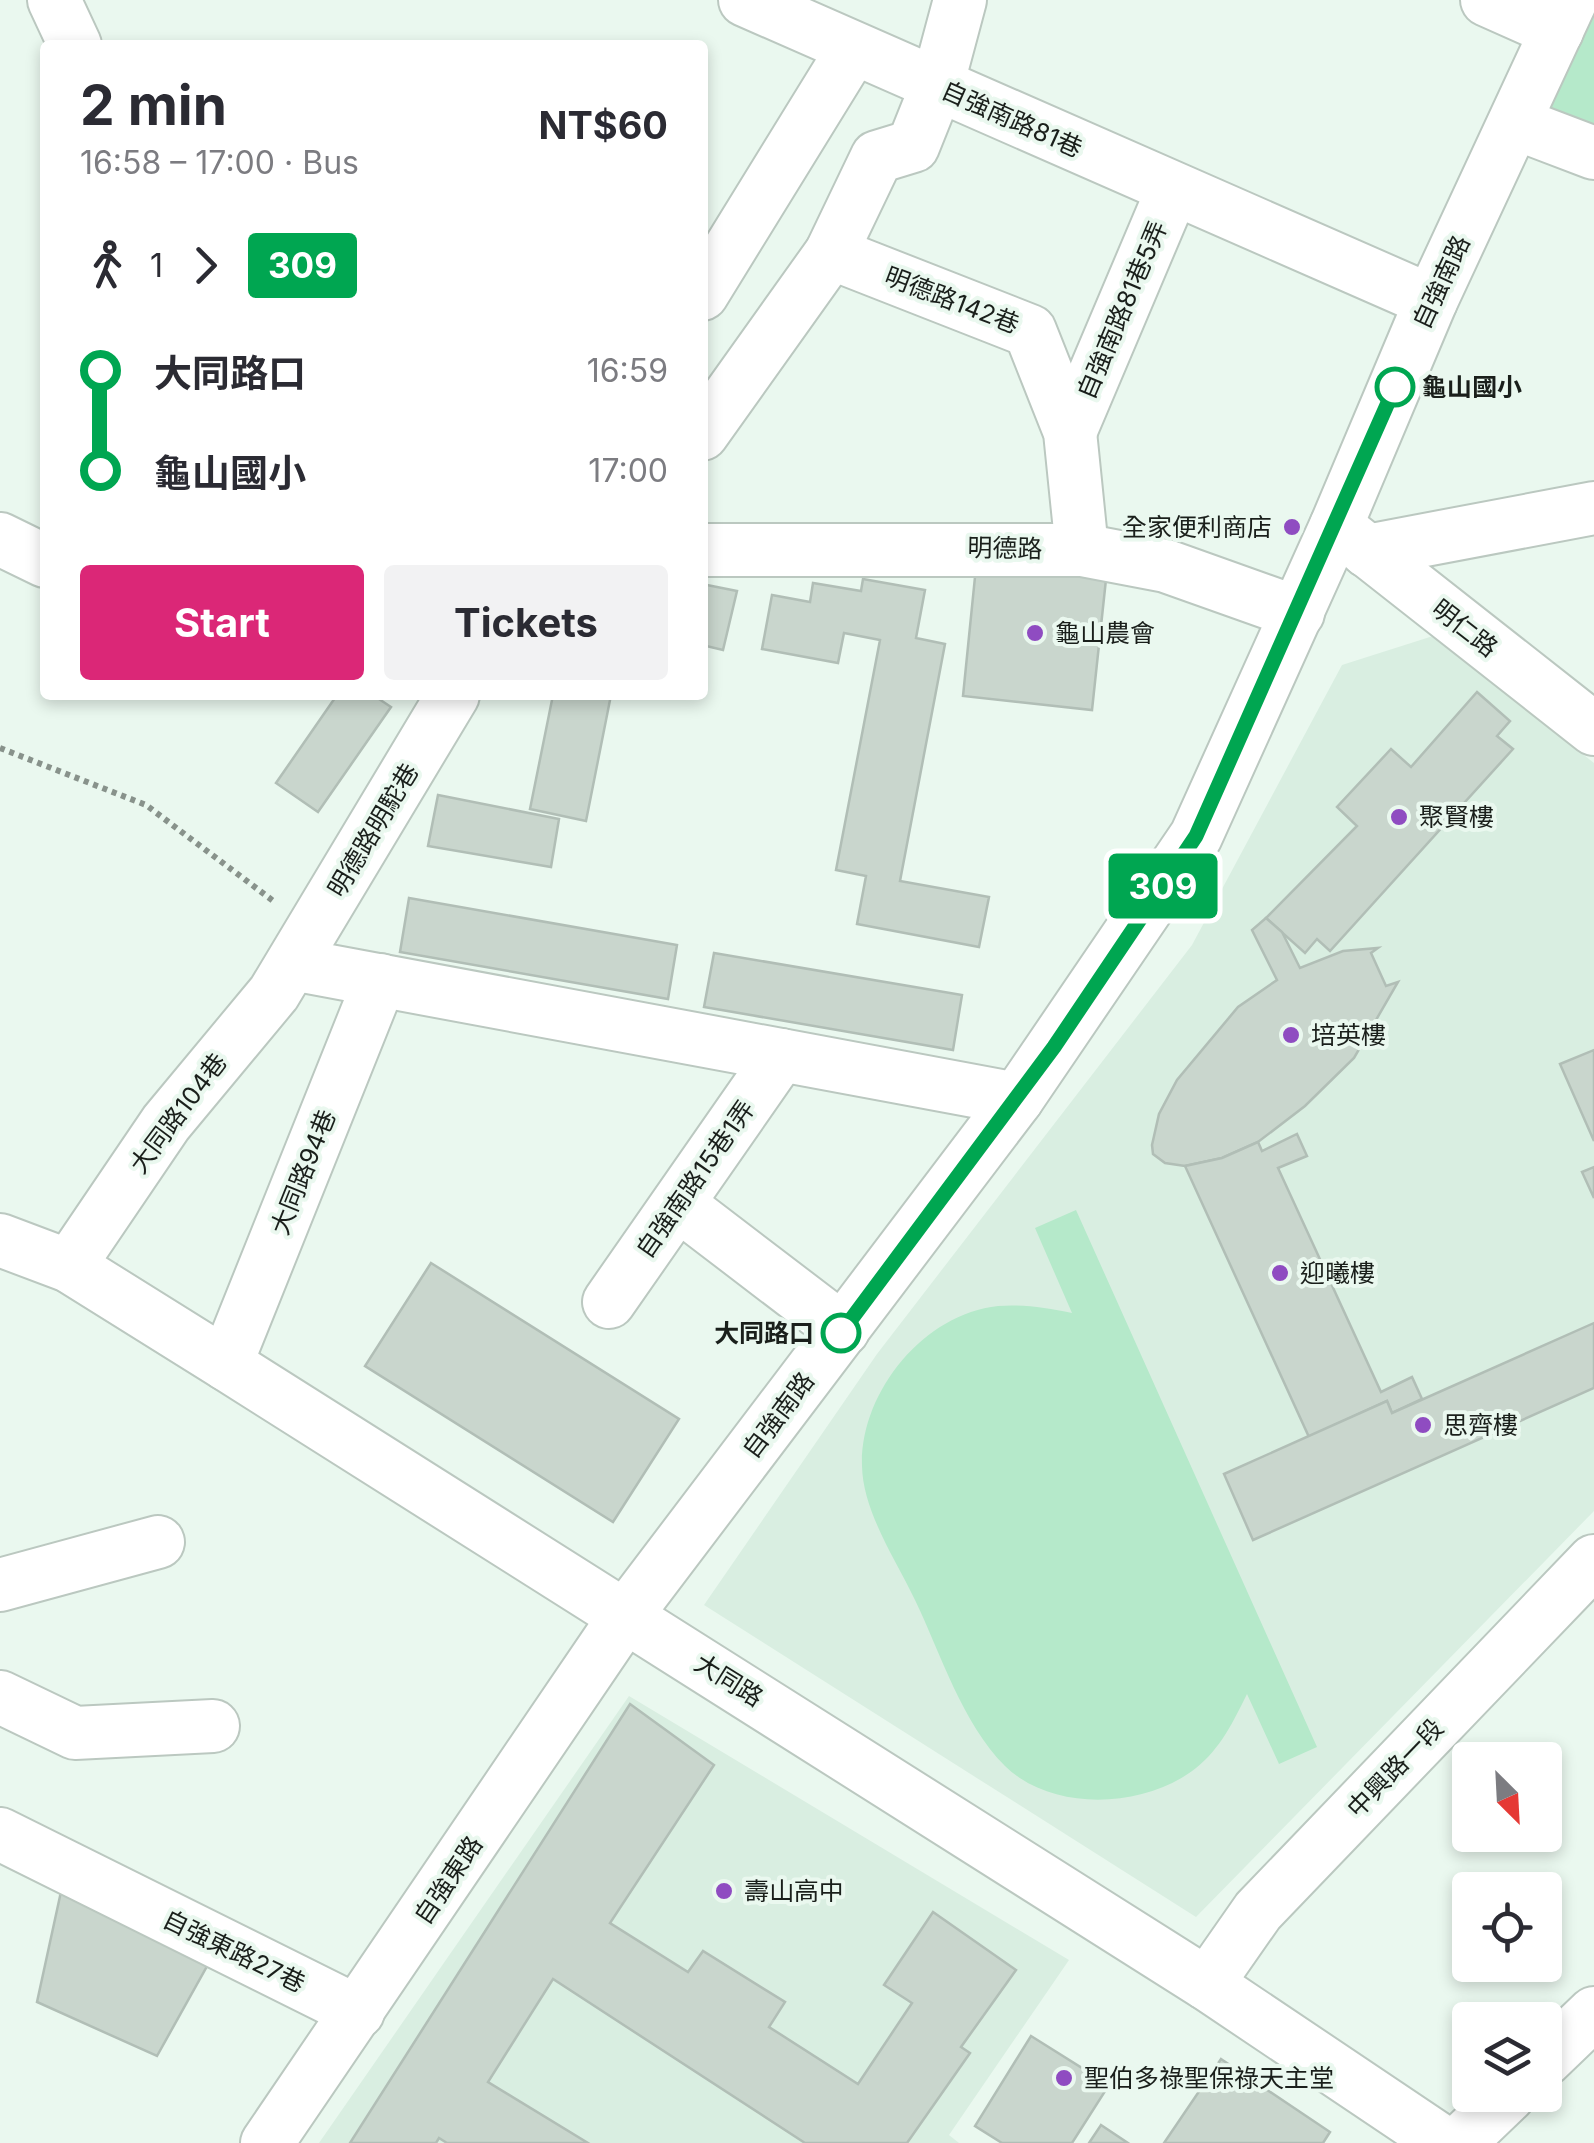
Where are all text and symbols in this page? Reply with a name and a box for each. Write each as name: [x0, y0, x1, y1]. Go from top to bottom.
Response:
text: 2 min: [80, 72, 227, 138]
street label: 自強南路81巷: [937, 75, 1087, 163]
text: NT$60: [538, 102, 668, 148]
text: 16:58 – 17:00 · Bus: [80, 143, 359, 182]
street label: 自強南路81巷5弄: [1071, 216, 1173, 404]
street label: 自強南路: [1406, 230, 1476, 334]
icon: walk: [80, 238, 135, 293]
icon: forward: [178, 238, 233, 293]
text: 309: [268, 244, 337, 286]
text: 1: [150, 246, 163, 285]
street label: 明德路142巷: [881, 261, 1023, 339]
text: 大同路口: [154, 350, 306, 396]
text: 16:59: [587, 351, 668, 390]
marker: 龜山國小: [1376, 368, 1414, 406]
place label: 龜山國小: [1422, 372, 1522, 402]
text: 龜山國小: [154, 450, 306, 496]
text: 17:00: [588, 451, 668, 490]
place label: 全家便利商店: [1122, 512, 1272, 542]
marker: 全家便利商店: [1281, 516, 1303, 538]
street label: 明德路: [967, 532, 1043, 564]
button: Start: [80, 565, 364, 680]
button: Tickets: [384, 565, 668, 680]
street label: 明仁路: [1426, 593, 1504, 663]
place label: 龜山農會: [1055, 618, 1155, 648]
marker: 龜山農會: [1024, 622, 1046, 644]
street label: 明德路明駝巷: [322, 758, 424, 902]
place label: 聚賢樓: [1419, 802, 1494, 832]
marker: 聚賢樓: [1388, 806, 1410, 828]
line badge: 309: [1106, 854, 1220, 918]
text: 309: [1129, 865, 1197, 907]
place label: 培英樓: [1311, 1020, 1386, 1050]
marker: 培英樓: [1280, 1024, 1302, 1046]
street label: 大同路104巷: [123, 1047, 233, 1179]
street label: 自強南路15巷1弄: [630, 1094, 760, 1264]
street label: 大同路94巷: [264, 1105, 342, 1239]
place label: 迎曦樓: [1300, 1258, 1375, 1288]
marker: 迎曦樓: [1269, 1262, 1291, 1284]
marker: 大同路口: [822, 1314, 860, 1352]
place label: 大同路口: [714, 1318, 814, 1348]
street label: 自強南路: [736, 1366, 820, 1464]
place label: 思齊樓: [1443, 1410, 1518, 1440]
marker: 思齊樓: [1412, 1414, 1434, 1436]
street label: 大同路: [689, 1647, 769, 1713]
street label: 中興路一段: [1341, 1713, 1449, 1823]
north arrow: [1452, 1742, 1562, 1852]
map controls: [1452, 1742, 1562, 2112]
street label: 自強東路: [408, 1830, 488, 1930]
button: locate: [1452, 1872, 1562, 1982]
place label: 壽山高中: [744, 1876, 844, 1906]
marker: 壽山高中: [713, 1880, 735, 1902]
street label: 自強東路27巷: [158, 1904, 310, 1998]
button: layers: [1452, 2002, 1562, 2112]
place label: 聖伯多祿聖保祿天主堂: [1084, 2063, 1334, 2093]
marker: 聖伯多祿聖保祿天主堂: [1053, 2067, 1075, 2089]

